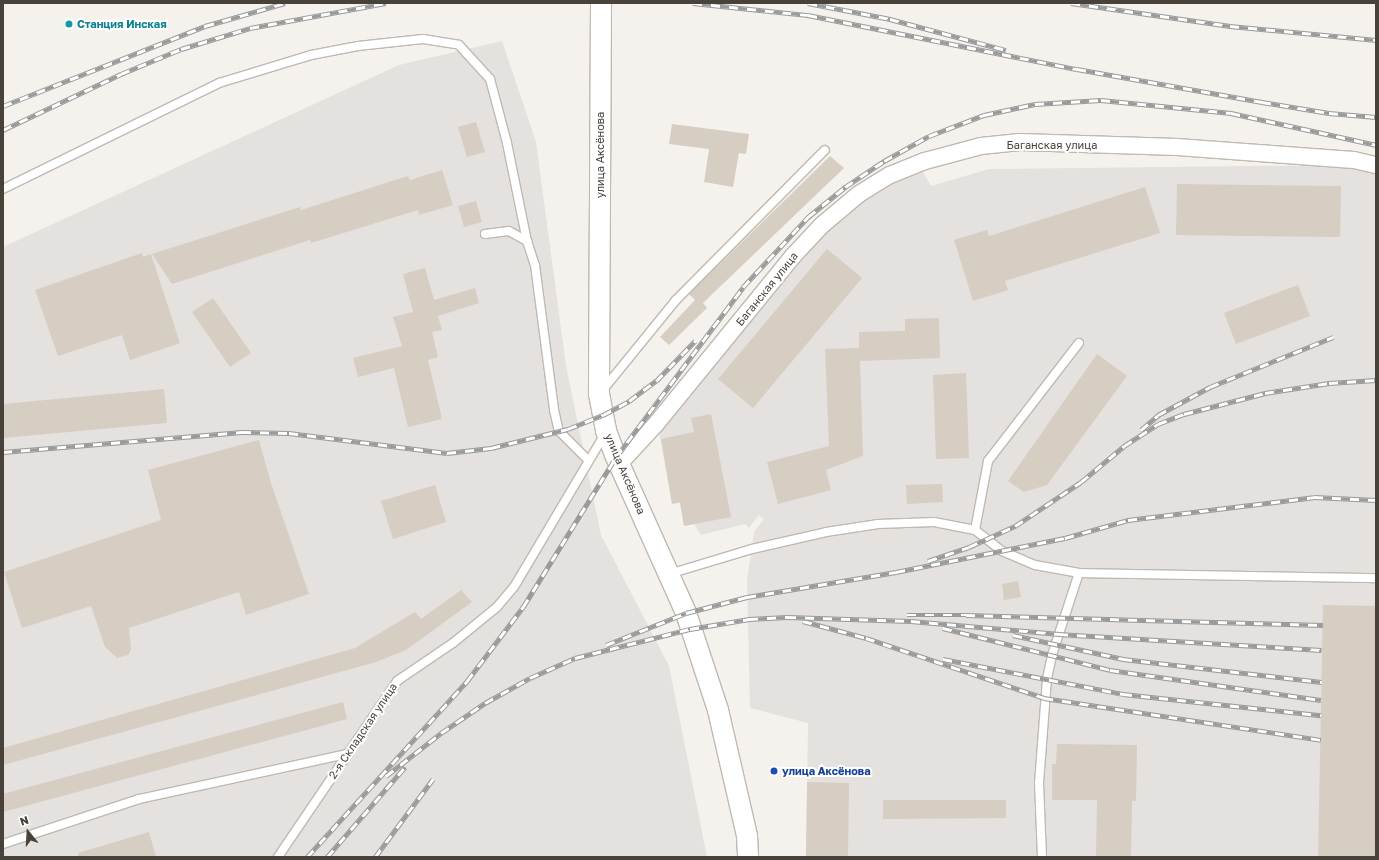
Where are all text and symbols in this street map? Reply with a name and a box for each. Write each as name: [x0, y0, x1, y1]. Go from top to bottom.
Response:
place label: Станция Инская: [77, 17, 167, 31]
marker: Станция Инская: [64, 19, 74, 29]
street label: улица Аксёнова: [593, 112, 607, 198]
street label: Баганская улица: [1007, 138, 1097, 152]
street label: Баганская улица: [733, 249, 801, 329]
street label: улица Аксёнова: [602, 432, 648, 516]
street label: 2-я Складская улица: [326, 681, 400, 781]
place label: улица Аксёнова: [782, 764, 871, 778]
marker: улица Аксёнова: [769, 766, 779, 776]
north arrow: [8, 812, 48, 852]
text: N: [18, 813, 30, 828]

